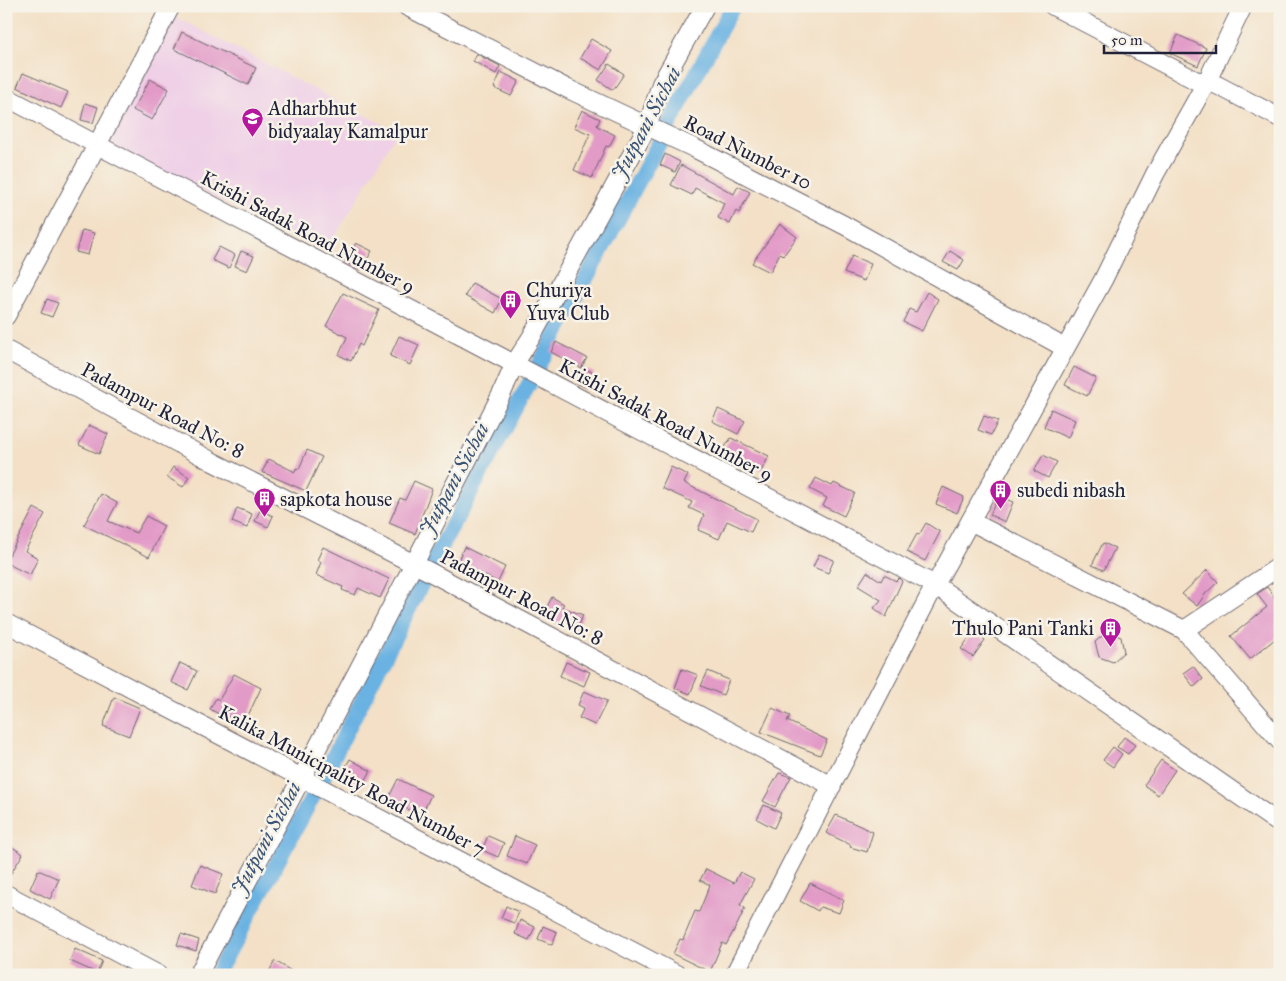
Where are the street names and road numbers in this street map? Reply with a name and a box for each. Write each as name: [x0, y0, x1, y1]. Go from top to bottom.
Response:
street label: Road Number 10: [680, 109, 816, 195]
street label: Krishi Sadak Road Number 9: [197, 165, 419, 299]
street label: Krishi Sadak Road Number 9: [555, 353, 777, 487]
street label: Padampur Road No: 8: [77, 357, 249, 463]
street label: Padampur Road No: 8: [436, 544, 608, 650]
street label: Kalika Municipality Road Number 7: [215, 699, 489, 861]

